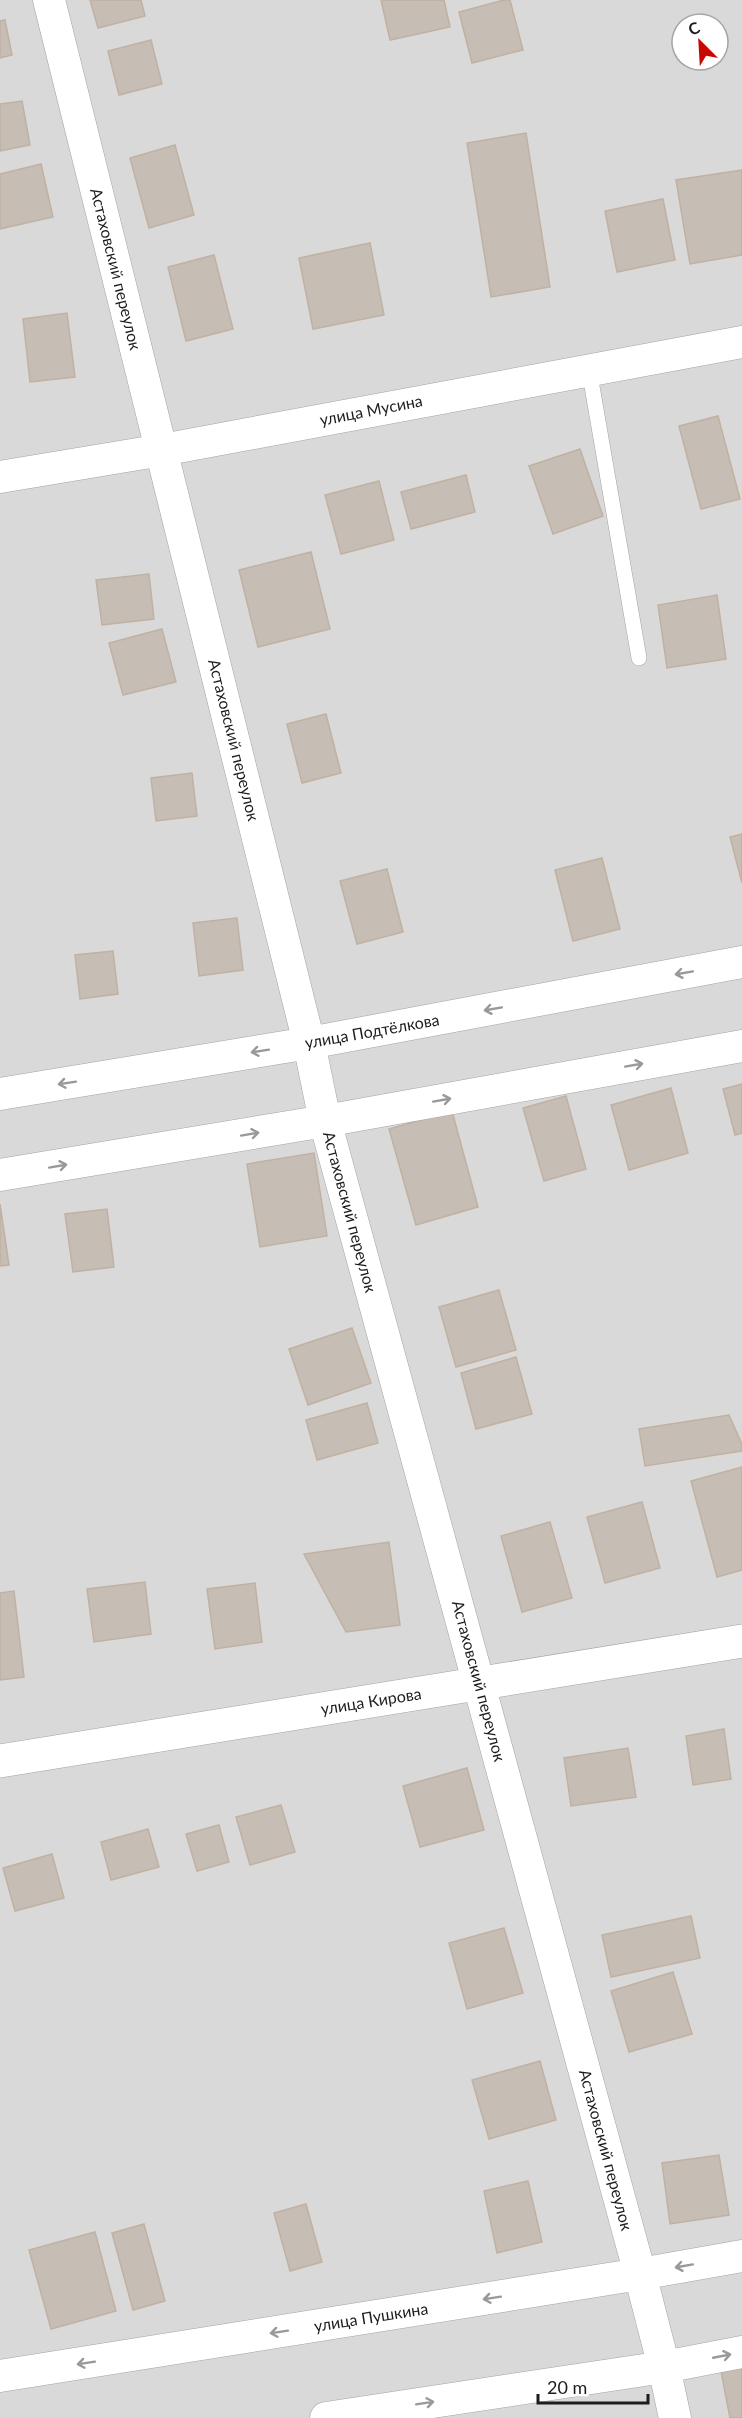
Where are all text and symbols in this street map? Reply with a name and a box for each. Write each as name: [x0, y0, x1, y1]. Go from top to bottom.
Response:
north arrow: [670, 12, 730, 72]
text: С: [685, 17, 703, 39]
street label: Астаховский переулок: [87, 186, 146, 352]
street label: улица Мусина: [318, 390, 424, 429]
street label: Астаховский переулок: [205, 657, 264, 823]
one-way arrow: [675, 968, 695, 979]
one-way arrow: [483, 1004, 503, 1015]
street label: улица Подтёлкова: [303, 1009, 441, 1052]
one-way arrow: [250, 1046, 270, 1057]
one-way arrow: [624, 1060, 643, 1071]
one-way arrow: [58, 1077, 78, 1088]
one-way arrow: [432, 1094, 451, 1105]
one-way arrow: [240, 1128, 259, 1139]
street label: Астаховский переулок: [320, 1129, 381, 1295]
one-way arrow: [47, 1160, 67, 1171]
street label: Астаховский переулок: [449, 1598, 510, 1764]
street label: улица Кирова: [319, 1683, 423, 1718]
street label: Астаховский переулок: [576, 2067, 637, 2233]
one-way arrow: [675, 2261, 695, 2272]
one-way arrow: [483, 2293, 502, 2304]
street label: улица Пушкина: [313, 2298, 429, 2335]
one-way arrow: [269, 2327, 289, 2338]
one-way arrow: [711, 2350, 731, 2361]
one-way arrow: [77, 2357, 96, 2368]
scale bar: [538, 2367, 648, 2405]
text: 20 m: [547, 2376, 587, 2398]
one-way arrow: [415, 2397, 435, 2408]

